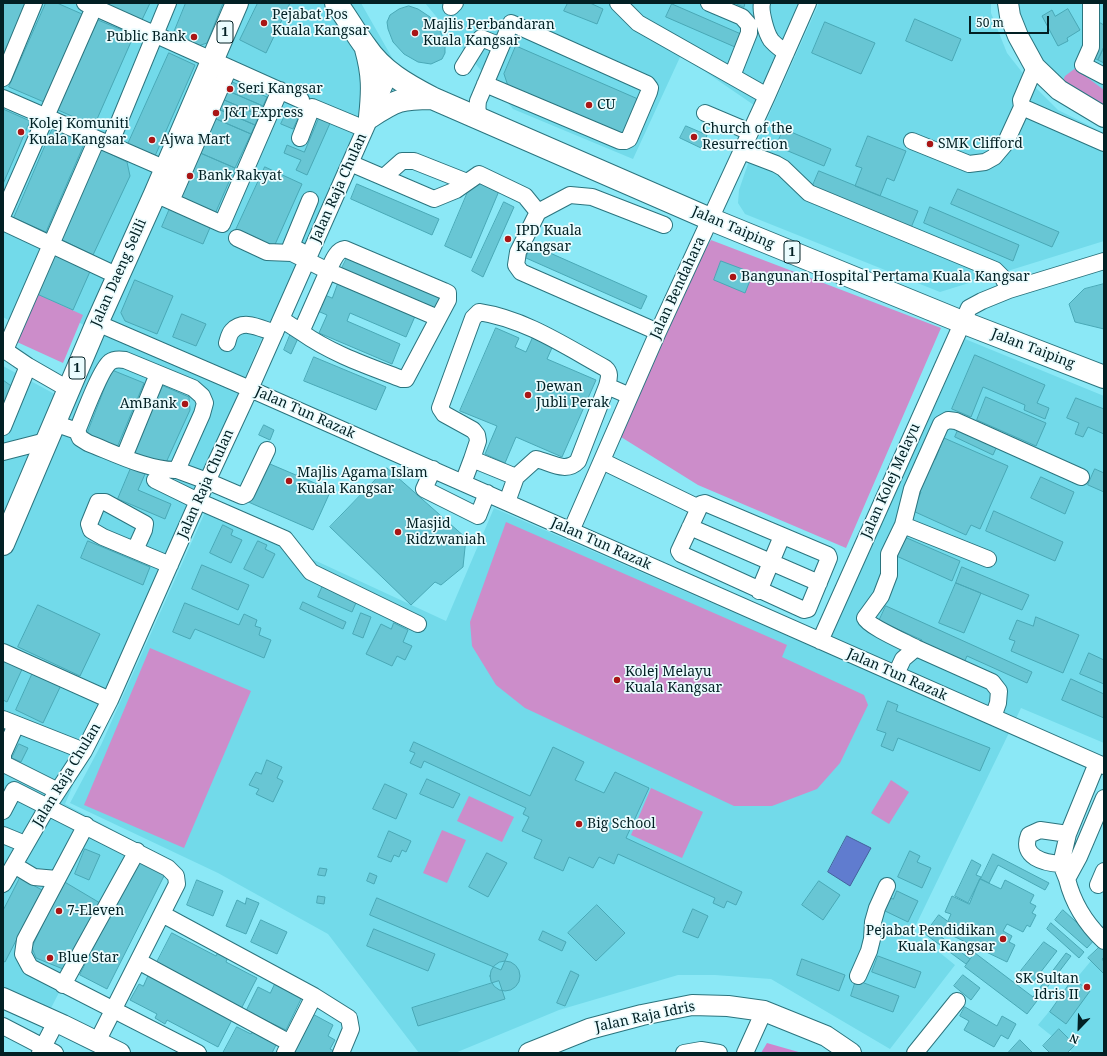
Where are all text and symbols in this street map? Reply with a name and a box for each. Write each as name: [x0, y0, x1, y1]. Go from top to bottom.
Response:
place label: Pejabat Pos Kuala Kangsar: [272, 7, 369, 40]
scale bar: [971, 8, 1051, 34]
text: 50 m: [976, 14, 1004, 31]
place label: Majlis Perbandaran Kuala Kangsar: [423, 17, 555, 50]
marker: Pejabat Pos Kuala Kangsar: [259, 18, 269, 28]
road number: 1: [217, 21, 233, 43]
marker: Majlis Perbandaran Kuala Kangsar: [410, 28, 420, 38]
place label: Public Bank: [106, 29, 186, 45]
marker: Public Bank: [189, 32, 199, 42]
place label: Seri Kangsar: [238, 81, 323, 97]
marker: Seri Kangsar: [225, 84, 235, 94]
place label: CU: [597, 97, 616, 113]
marker: CU: [584, 100, 594, 110]
place label: J&T Express: [224, 105, 303, 121]
marker: J&T Express: [211, 108, 221, 118]
place label: Kolej Komuniti Kuala Kangsar: [29, 116, 129, 148]
place label: Church of the Resurrection: [702, 121, 793, 154]
marker: Kolej Komuniti Kuala Kangsar: [16, 127, 26, 137]
street label: Jalan Raja Chulan: [307, 131, 371, 245]
place label: Ajwa Mart: [160, 132, 230, 148]
marker: Church of the Resurrection: [689, 132, 699, 142]
marker: Ajwa Mart: [147, 135, 157, 145]
place label: SMK Clifford: [938, 136, 1023, 152]
marker: SMK Clifford: [925, 139, 935, 149]
place label: Bank Rakyat: [198, 168, 282, 184]
marker: Bank Rakyat: [185, 171, 195, 181]
street label: Jalan Taiping: [689, 203, 777, 253]
street label: Jalan Daeng Selili: [88, 216, 150, 330]
place label: IPD Kuala Kangsar: [516, 223, 582, 256]
marker: IPD Kuala Kangsar: [503, 234, 513, 244]
street label: Jalan Bendahara: [647, 234, 709, 342]
road number: 1: [784, 241, 800, 263]
place label: Bangunan Hospital Pertama Kuala Kangsar: [741, 269, 1030, 285]
marker: Bangunan Hospital Pertama Kuala Kangsar: [728, 272, 738, 282]
street label: Jalan Taiping: [989, 325, 1077, 373]
road number: 1: [69, 357, 85, 379]
place label: Dewan Jubli Perak: [536, 379, 609, 412]
street label: Jalan Tun Razak: [252, 383, 358, 443]
marker: Dewan Jubli Perak: [523, 390, 533, 400]
place label: AmBank: [120, 396, 177, 412]
marker: AmBank: [180, 399, 190, 409]
street label: Jalan Kolej Melayu: [858, 421, 924, 541]
street label: Jalan Raja Chulan: [174, 427, 238, 541]
place label: Majlis Agama Islam Kuala Kangsar: [297, 465, 428, 498]
marker: Majlis Agama Islam Kuala Kangsar: [284, 476, 294, 486]
street label: Jalan Tun Razak: [548, 514, 654, 574]
place label: Masjid Ridzwaniah: [406, 516, 486, 548]
marker: Masjid Ridzwaniah: [393, 527, 403, 537]
street label: Jalan Tun Razak: [844, 645, 950, 705]
place label: Kolej Melayu Kuala Kangsar: [625, 664, 722, 696]
marker: Kolej Melayu Kuala Kangsar: [612, 675, 622, 685]
street label: Jalan Raja Chulan: [29, 720, 105, 830]
place label: Big School: [587, 816, 656, 832]
marker: Big School: [574, 819, 584, 829]
place label: 7-Eleven: [67, 903, 124, 919]
marker: 7-Eleven: [54, 906, 64, 916]
place label: Pejabat Pendidikan Kuala Kangsar: [866, 923, 995, 956]
marker: Pejabat Pendidikan Kuala Kangsar: [998, 934, 1008, 944]
place label: Blue Star: [58, 950, 119, 966]
marker: Blue Star: [45, 953, 55, 963]
place label: SK Sultan Idris II: [1015, 971, 1079, 1004]
marker: SK Sultan Idris II: [1082, 982, 1092, 992]
street label: Jalan Raja Idris: [594, 998, 696, 1036]
north arrow: [1059, 1008, 1099, 1048]
text: N: [1067, 1031, 1081, 1048]

